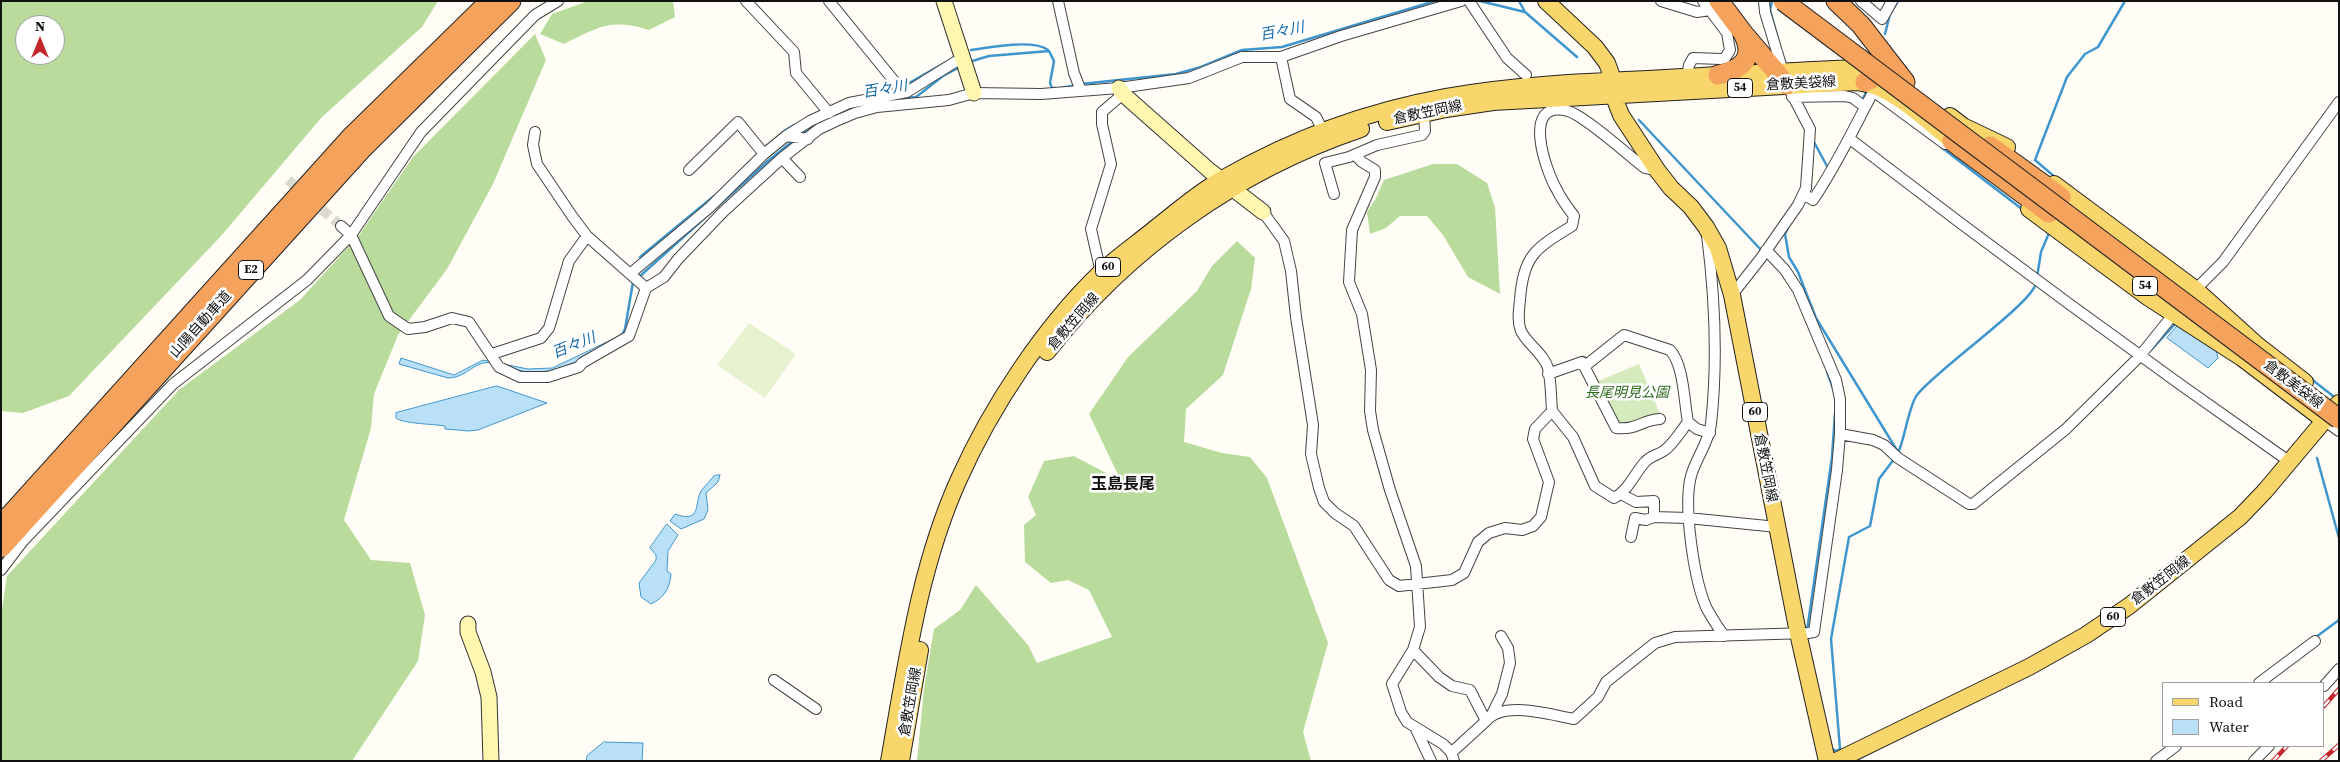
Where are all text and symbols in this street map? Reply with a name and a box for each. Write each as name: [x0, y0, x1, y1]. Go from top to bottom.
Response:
north arrow: [15, 15, 65, 65]
text: N: [35, 16, 45, 36]
water label: 百々川: [1258, 19, 1306, 45]
street label: 倉敷美袋線: [1766, 74, 1836, 94]
water label: 百々川: [861, 78, 909, 102]
road number: 54: [1728, 78, 1752, 98]
street label: 倉敷笠岡線: [1392, 98, 1464, 128]
road number: 60: [1096, 258, 1120, 276]
road number: E2: [238, 260, 264, 280]
road number: 54: [2132, 276, 2158, 296]
street label: 山陽自動車道: [167, 288, 235, 362]
street label: 倉敷笠岡線: [1045, 290, 1103, 354]
water label: 百々川: [550, 329, 598, 363]
street label: 倉敷美袋線: [2260, 357, 2326, 413]
park label: 長尾明見公園: [1585, 385, 1669, 401]
road number: 60: [1742, 402, 1768, 422]
street label: 倉敷笠岡線: [1750, 432, 1780, 504]
district label: 玉島長尾: [1091, 475, 1155, 495]
street label: 倉敷笠岡線: [2128, 553, 2194, 609]
road number: 60: [2100, 608, 2126, 626]
street label: 倉敷笠岡線: [897, 666, 925, 738]
legend: [2162, 682, 2325, 747]
text: Road: [2209, 691, 2243, 712]
text: Water: [2209, 716, 2249, 737]

